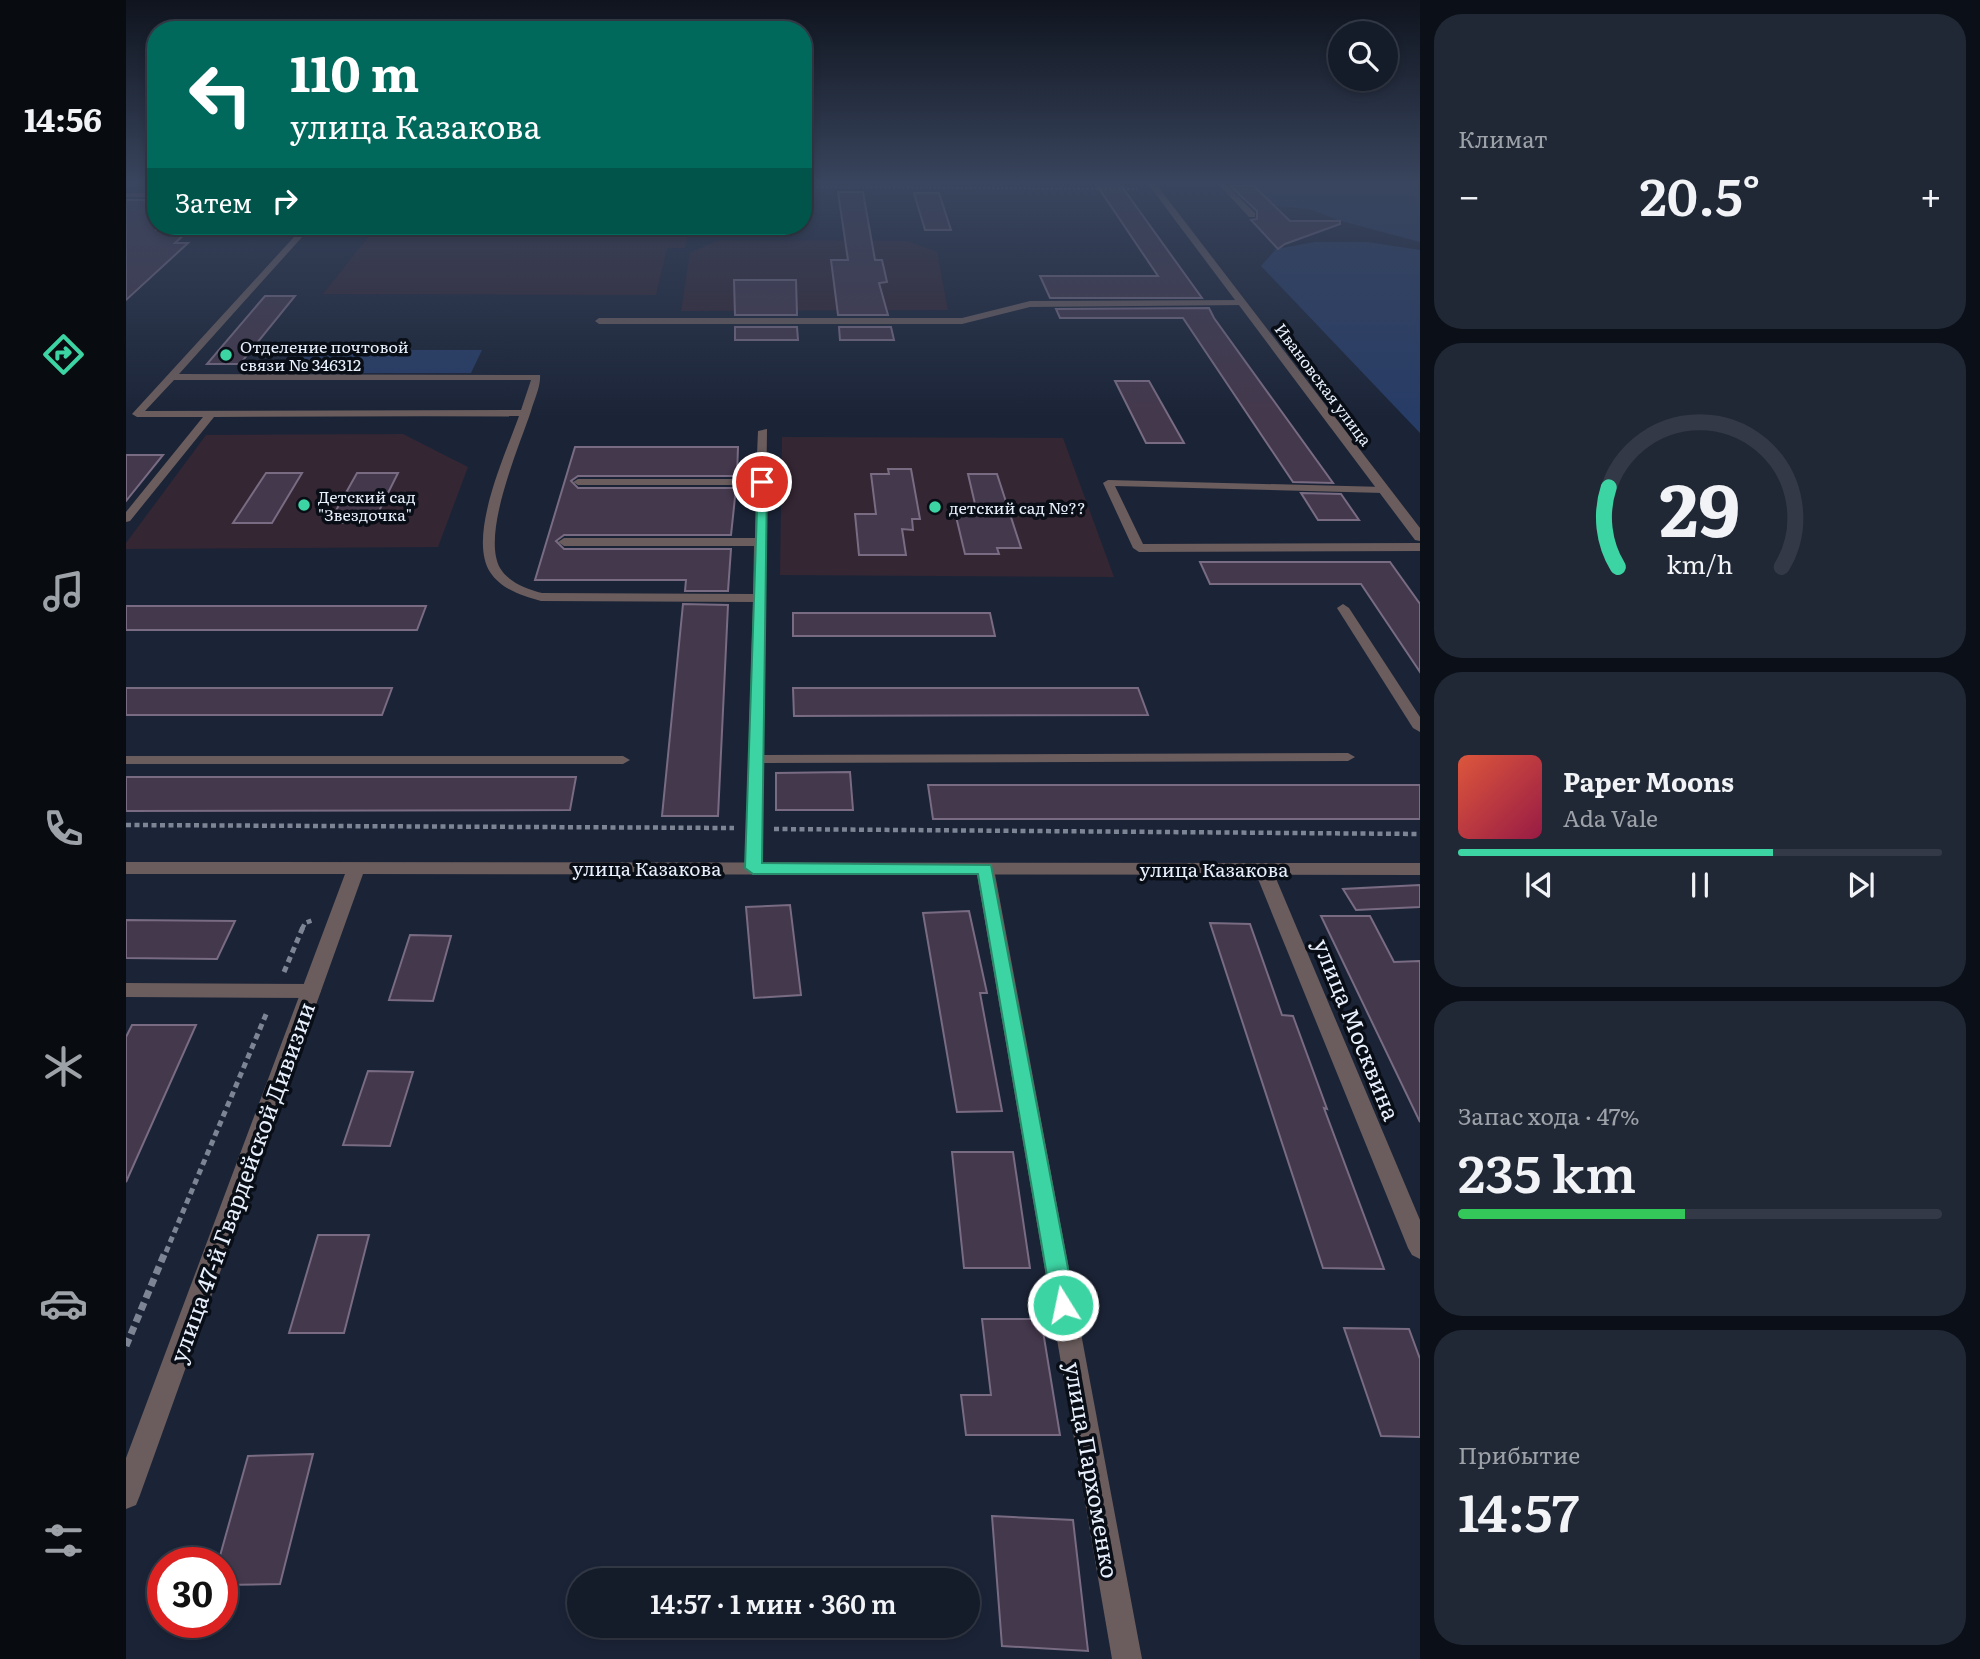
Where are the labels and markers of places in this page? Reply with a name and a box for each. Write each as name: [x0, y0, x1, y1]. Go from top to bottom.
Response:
place label: Отделение почтовой связи № 346312: [240, 334, 409, 376]
marker: Отделение почтовой связи № 346312: [218, 347, 234, 363]
pin: [732, 452, 792, 512]
place label: Детский сад "Звездочка": [318, 484, 416, 526]
place label: детский сад №??: [949, 495, 1086, 519]
marker: Детский сад "Звездочка": [296, 497, 312, 513]
marker: детский сад №??: [927, 499, 943, 515]

